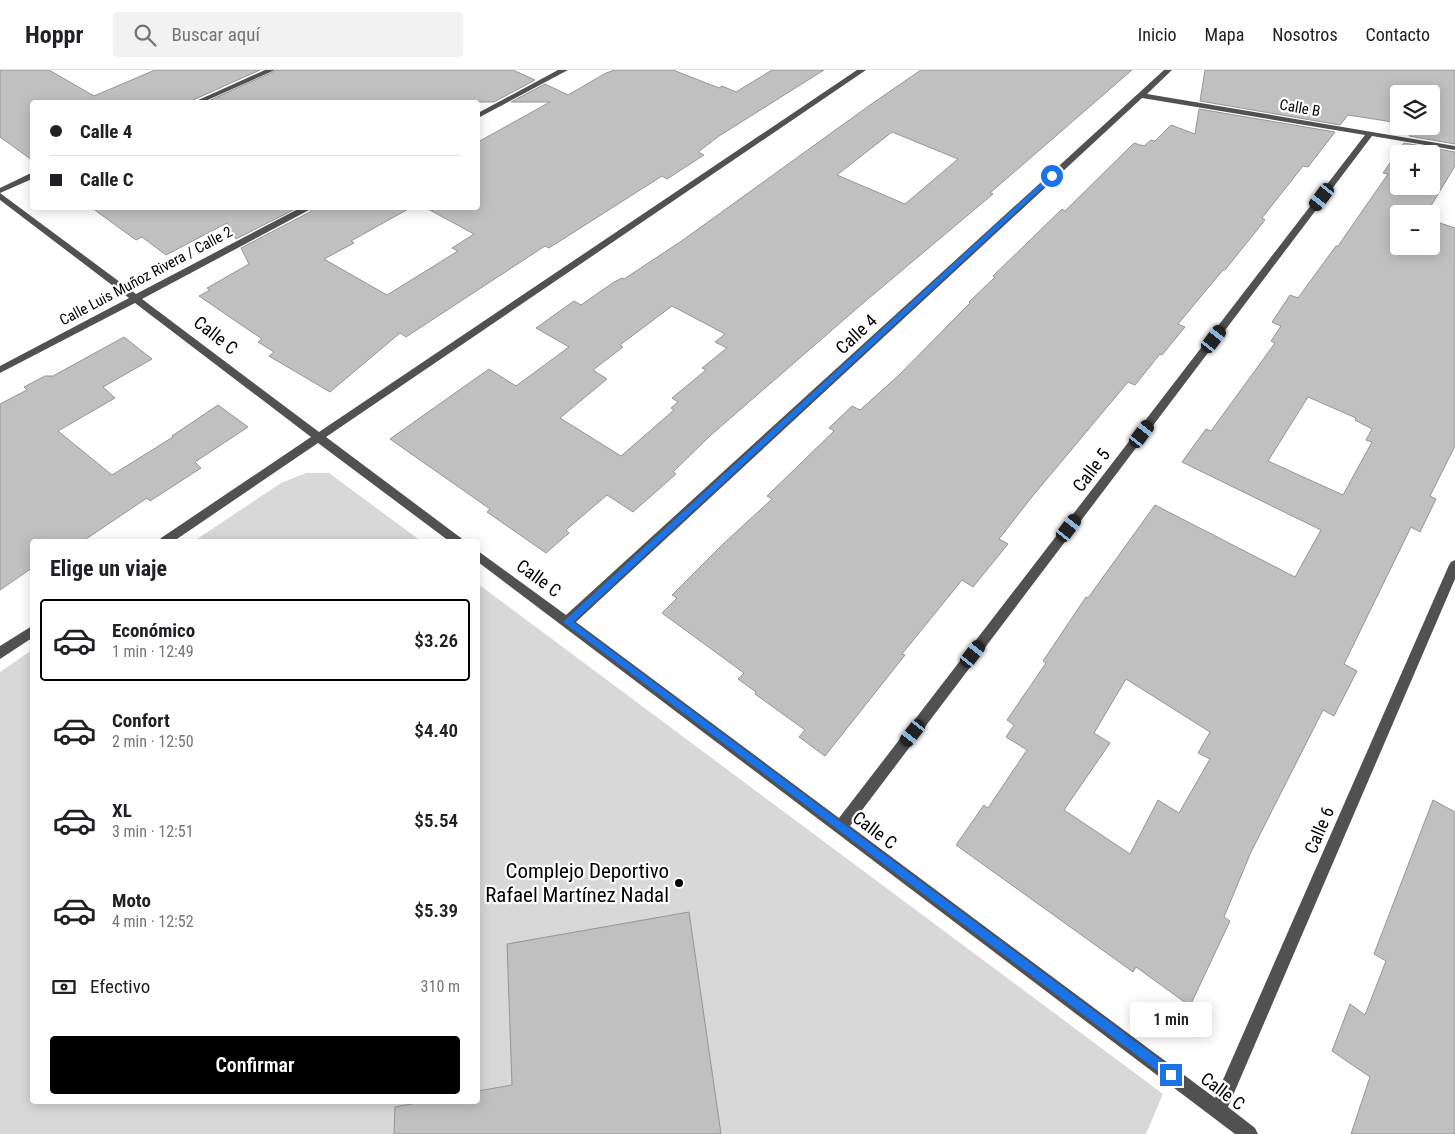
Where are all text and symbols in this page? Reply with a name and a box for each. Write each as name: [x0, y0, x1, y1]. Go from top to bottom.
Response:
search box: [113, 12, 463, 57]
text: Hoppr: [25, 21, 83, 49]
icon: search: [131, 21, 159, 49]
text: Buscar aquí: [171, 23, 260, 46]
text: Inicio: [1138, 24, 1177, 45]
text: Mapa: [1205, 24, 1244, 45]
text: Nosotros: [1272, 24, 1338, 45]
text: Contacto: [1366, 24, 1430, 45]
map controls: [1390, 85, 1440, 255]
button: layers: [1390, 85, 1440, 135]
street label: Calle B: [1278, 96, 1322, 120]
text: Calle 4: [80, 120, 132, 143]
button: +: [1390, 145, 1440, 195]
route start: [1041, 165, 1063, 187]
text: Calle C: [80, 168, 134, 191]
car: [1306, 181, 1337, 213]
button: −: [1390, 205, 1440, 255]
street label: Calle Luis Muñoz Rivera / Calle 2: [56, 223, 236, 329]
street label: Calle 4: [831, 310, 881, 358]
street label: Calle C: [190, 311, 242, 359]
car: [1198, 323, 1229, 355]
car: [1126, 418, 1157, 450]
street label: Calle 5: [1068, 444, 1114, 496]
car: [1053, 512, 1084, 544]
street label: Calle C: [513, 555, 565, 601]
text: Elige un viaje: [50, 556, 167, 581]
icon: car: [52, 618, 97, 663]
text: Económico: [112, 619, 195, 642]
text: $3.26: [414, 629, 458, 652]
car: [957, 638, 988, 670]
text: 1 min · 12:49: [112, 642, 194, 661]
icon: car: [52, 708, 97, 753]
text: Confort: [112, 709, 170, 732]
car: [897, 717, 928, 749]
text: $4.40: [414, 719, 458, 742]
text: 2 min · 12:50: [112, 732, 194, 751]
icon: car: [52, 798, 97, 843]
text: XL: [112, 799, 132, 822]
street label: Calle 6: [1300, 804, 1338, 856]
street label: Calle C: [849, 807, 901, 853]
text: $5.54: [414, 809, 458, 832]
text: 3 min · 12:51: [112, 822, 194, 841]
place label: Complejo Deportivo Rafael Martínez Nadal: [485, 859, 669, 907]
marker: Complejo Deportivo Rafael Martínez Nadal: [673, 877, 685, 889]
icon: car: [52, 888, 97, 933]
text: Moto: [112, 889, 151, 912]
text: $5.39: [414, 899, 458, 922]
text: 4 min · 12:52: [112, 912, 194, 931]
icon: cash: [50, 973, 78, 1001]
text: Efectivo: [90, 975, 150, 998]
text: 310 m: [421, 977, 460, 996]
callout: 1 min: [1130, 1002, 1212, 1038]
text: 1 min: [1153, 1010, 1189, 1029]
button: Confirmar: [50, 1036, 460, 1094]
route end: [1160, 1064, 1182, 1086]
street label: Calle C: [1197, 1068, 1249, 1114]

